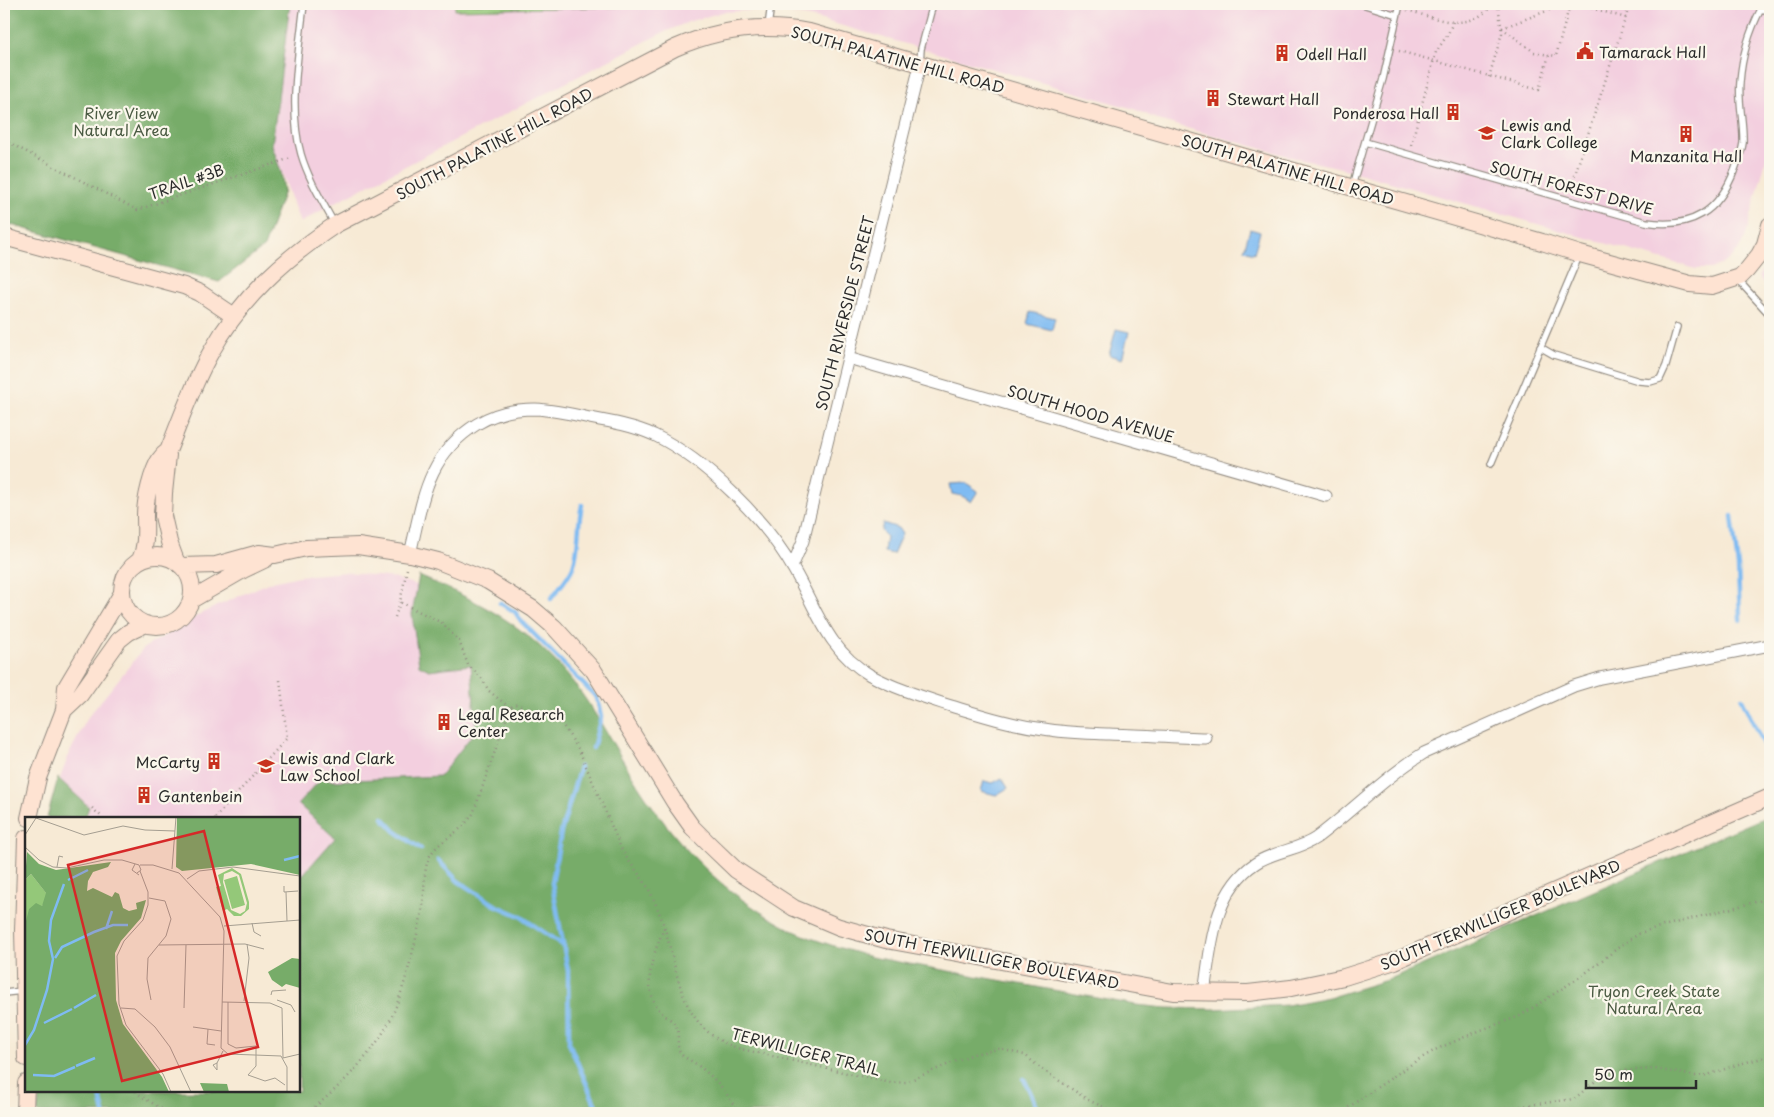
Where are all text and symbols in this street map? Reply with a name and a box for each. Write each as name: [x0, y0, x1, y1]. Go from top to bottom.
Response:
street label: SOUTH PALATINE HILL ROAD: [789, 19, 1007, 99]
place label: Tamarack Hall: [1599, 40, 1706, 63]
public building icon: Tamarack Hall: [1575, 41, 1595, 61]
place label: Odell Hall: [1296, 42, 1367, 65]
building icon: Odell Hall: [1272, 43, 1292, 63]
street label: SOUTH PALATINE HILL ROAD: [391, 81, 597, 205]
place label: Stewart Hall: [1227, 87, 1319, 110]
building icon: Stewart Hall: [1203, 88, 1223, 108]
park label: River View Natural Area: [73, 101, 169, 141]
place label: Ponderosa Hall: [1333, 101, 1439, 124]
building icon: Ponderosa Hall: [1443, 102, 1463, 122]
place label: Lewis and Clark College: [1501, 113, 1598, 153]
school or university icon: Lewis and Clark College: [1477, 123, 1497, 143]
building icon: Manzanita Hall: [1676, 124, 1696, 144]
street label: SOUTH PALATINE HILL ROAD: [1179, 128, 1397, 210]
place label: Manzanita Hall: [1630, 144, 1742, 167]
street label: SOUTH FOREST DRIVE: [1488, 154, 1656, 220]
street label: TRAIL #3B: [145, 157, 227, 205]
street label: SOUTH RIVERSIDE STREET: [809, 212, 880, 413]
street label: SOUTH HOOD AVENUE: [1005, 378, 1177, 448]
place label: Legal Research Center: [458, 702, 565, 742]
building icon: Legal Research Center: [434, 712, 454, 732]
place label: Lewis and Clark Law School: [280, 746, 395, 786]
place label: McCarty: [136, 750, 200, 773]
building icon: McCarty: [204, 751, 224, 771]
school or university icon: Lewis and Clark Law School: [256, 756, 276, 776]
place label: Gantenbein: [158, 784, 242, 807]
building icon: Gantenbein: [134, 785, 154, 805]
inset map: [25, 817, 300, 1092]
street label: SOUTH TERWILLIGER BOULEVARD: [1376, 853, 1624, 975]
street label: SOUTH TERWILLIGER BOULEVARD: [863, 922, 1121, 994]
park label: Tryon Creek State Natural Area: [1588, 979, 1720, 1019]
street label: TERWILLIGER TRAIL: [729, 1021, 883, 1081]
scale bar: [1586, 1057, 1696, 1089]
text: 50 m: [1594, 1062, 1633, 1085]

